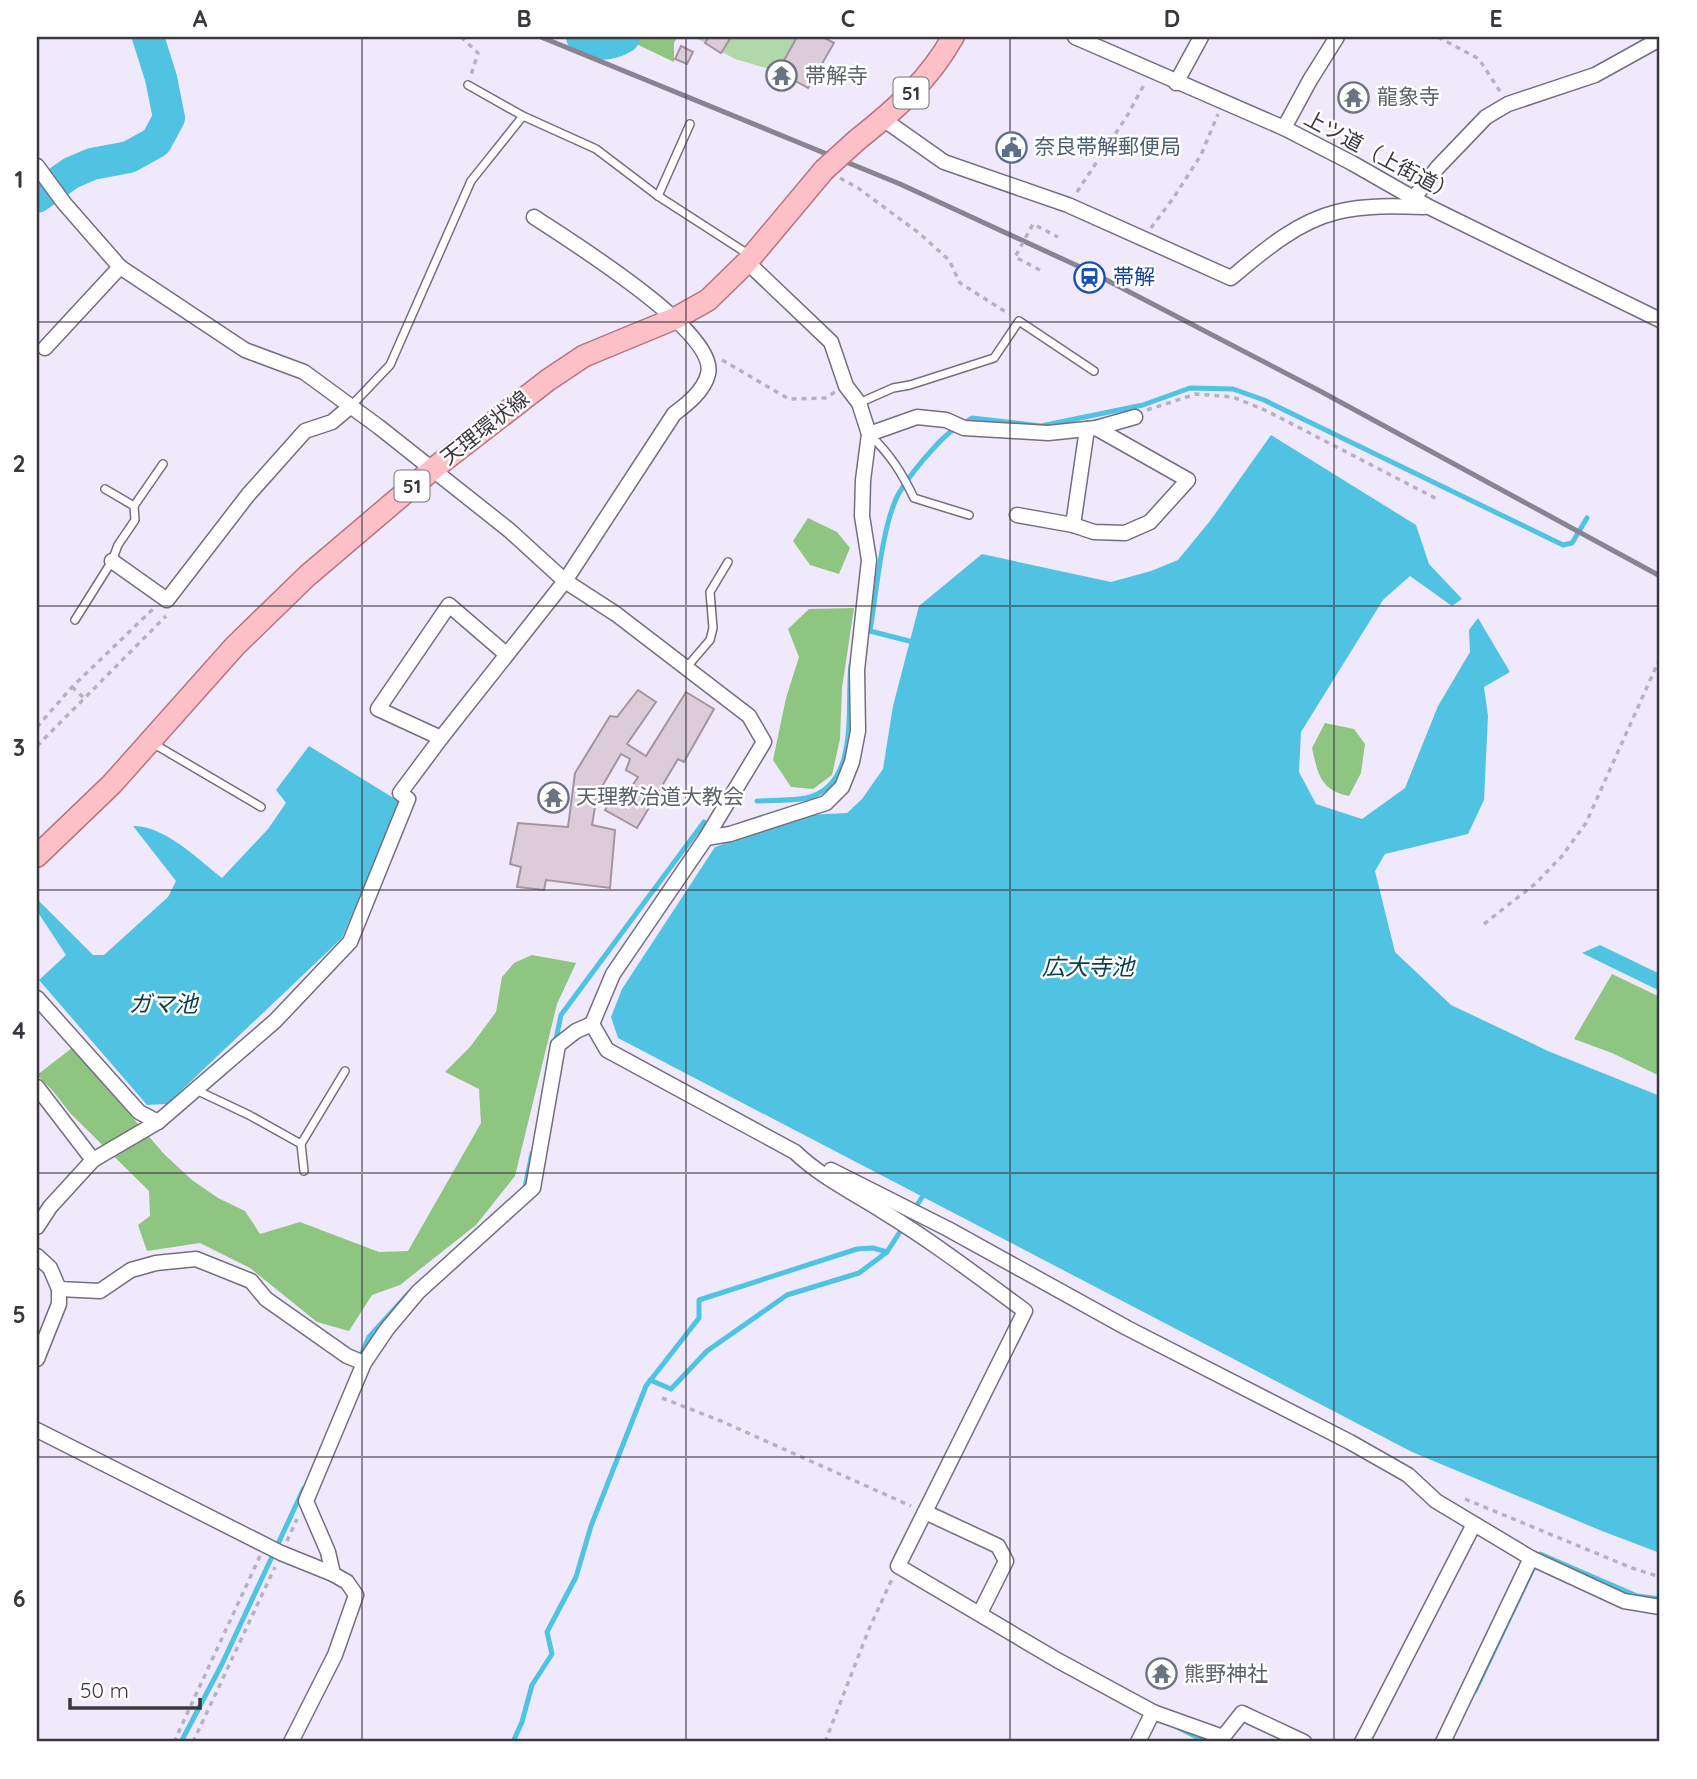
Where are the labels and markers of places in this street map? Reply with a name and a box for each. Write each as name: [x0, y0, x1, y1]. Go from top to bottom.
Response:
temple icon: 帯解寺: [765, 59, 799, 93]
place label: 帯解寺: [805, 62, 868, 88]
temple icon: 龍象寺: [1337, 80, 1371, 114]
place label: 龍象寺: [1377, 83, 1440, 109]
public building icon: 奈良帯解郵便局: [994, 130, 1028, 164]
place label: 奈良帯解郵便局: [1034, 133, 1181, 159]
station icon: 帯解: [1073, 260, 1107, 294]
place label: 帯解: [1113, 263, 1155, 289]
temple icon: 天理教治道大教会: [536, 780, 570, 814]
place label: 天理教治道大教会: [576, 783, 744, 809]
temple icon: 熊野神社: [1144, 1657, 1178, 1691]
place label: 熊野神社: [1184, 1660, 1268, 1686]

